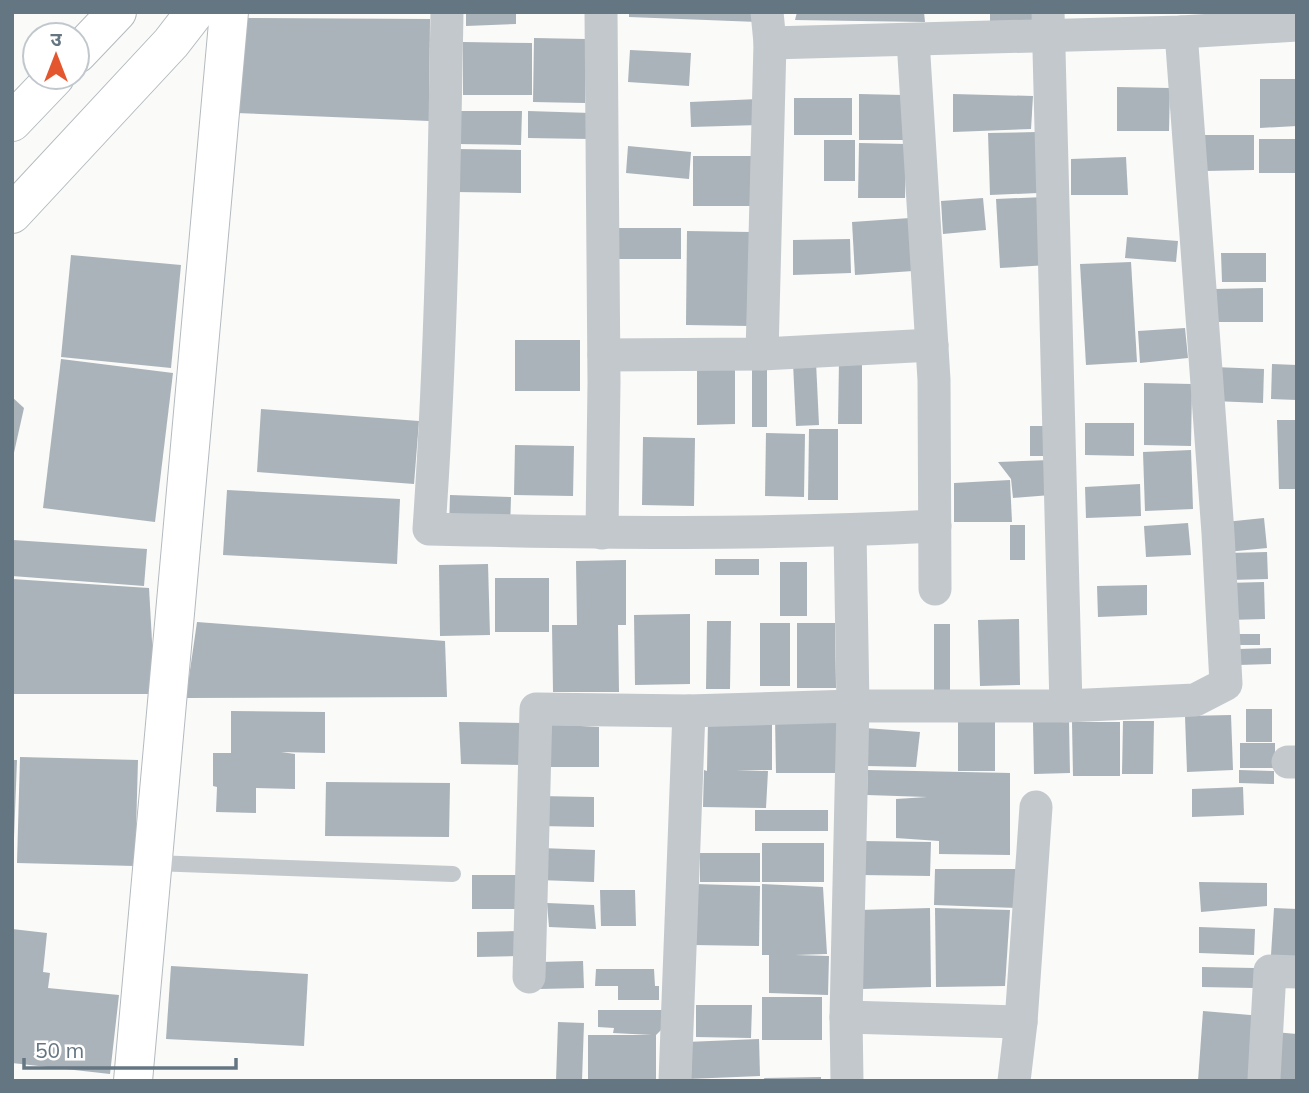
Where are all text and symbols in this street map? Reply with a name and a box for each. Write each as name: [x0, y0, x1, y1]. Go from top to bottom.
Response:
north arrow: [21, 21, 91, 91]
text: उ: [50, 27, 62, 51]
scale bar: [24, 1026, 236, 1070]
text: 50 m: [35, 1037, 84, 1063]

